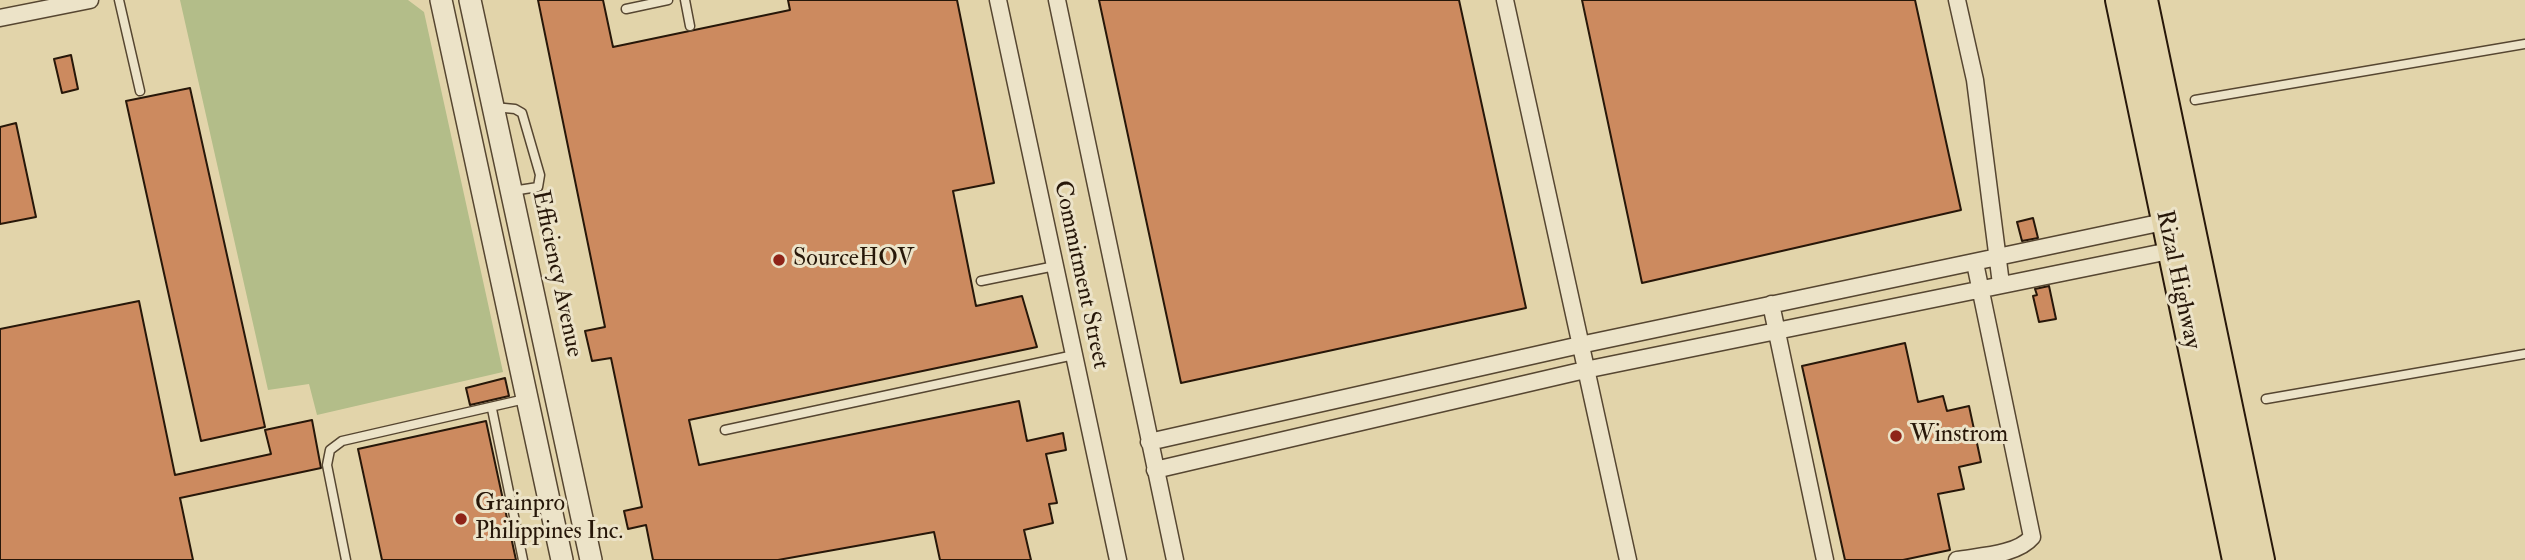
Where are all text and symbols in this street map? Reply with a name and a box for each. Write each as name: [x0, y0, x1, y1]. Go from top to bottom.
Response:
street label: Commitment Street: [1046, 178, 1114, 372]
street label: Efficiency Avenue: [524, 188, 588, 360]
street label: Rizal Highway: [2148, 208, 2206, 352]
place label: SourceHOV: [793, 246, 914, 274]
marker: SourceHOV: [771, 252, 787, 268]
place label: Winstrom: [1910, 422, 2008, 450]
marker: Winstrom: [1888, 428, 1904, 444]
place label: Grainpro Philippines Inc.: [475, 491, 623, 547]
marker: Grainpro Philippines Inc.: [453, 511, 469, 527]

